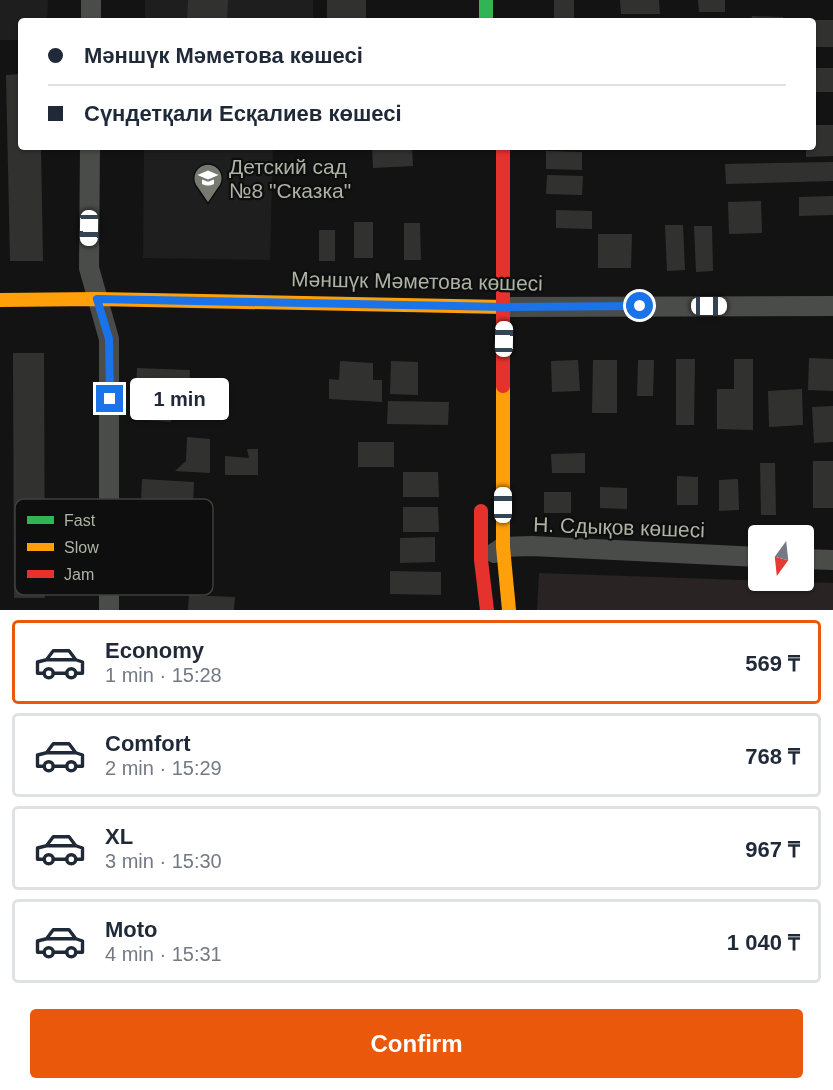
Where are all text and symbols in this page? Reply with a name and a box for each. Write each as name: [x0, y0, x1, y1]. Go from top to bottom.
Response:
text: Мәншүк Мәметова көшесі: [84, 43, 363, 68]
text: Сүндетқали Есқалиев көшесі: [84, 101, 402, 126]
place label: Детский сад №8 "Сказка": [229, 155, 351, 202]
school or university icon: Детский сад №8 "Сказка": [192, 162, 224, 204]
car: [80, 210, 98, 246]
street label: Мәншүк Мәметова көшесі: [291, 267, 543, 295]
route start: [626, 292, 653, 319]
car: [691, 297, 727, 315]
car: [495, 321, 513, 357]
callout: 1 min: [131, 378, 230, 420]
route end: [96, 385, 123, 412]
text: 1 min: [153, 388, 206, 410]
car: [494, 487, 512, 523]
legend: [15, 499, 213, 595]
text: Fast: [64, 512, 96, 529]
street label: Н. Сдықов көшесі: [533, 513, 705, 541]
north arrow: [748, 525, 814, 591]
map controls: [748, 525, 814, 591]
text: Slow: [64, 539, 99, 556]
text: Jam: [64, 566, 94, 583]
icon: car: [33, 635, 87, 689]
text: Economy: [105, 638, 204, 663]
text: 569 ₸: [745, 651, 800, 676]
text: 1 min · 15:28: [105, 664, 222, 686]
icon: car: [33, 728, 87, 782]
text: Comfort: [105, 731, 191, 756]
text: 768 ₸: [745, 744, 800, 769]
text: 2 min · 15:29: [105, 757, 222, 779]
icon: car: [33, 821, 87, 875]
text: XL: [105, 824, 133, 849]
text: 967 ₸: [745, 837, 800, 862]
text: 3 min · 15:30: [105, 850, 222, 872]
icon: car: [33, 914, 87, 968]
text: Moto: [105, 917, 158, 942]
text: 1 040 ₸: [727, 930, 800, 955]
text: 4 min · 15:31: [105, 943, 222, 965]
button: Confirm: [30, 1009, 803, 1078]

